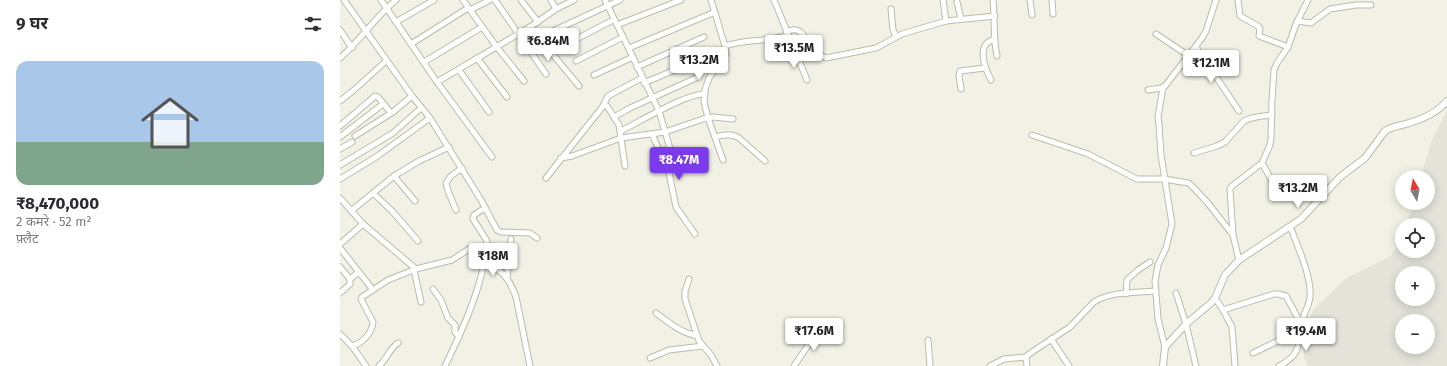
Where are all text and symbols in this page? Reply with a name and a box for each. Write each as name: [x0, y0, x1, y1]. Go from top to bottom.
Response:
text: 9 घर: [16, 13, 48, 34]
icon: filters: [302, 13, 324, 35]
pin: ₹6.84M: [515, 28, 581, 62]
text: ₹6.84M: [527, 33, 569, 48]
pin: ₹13.5M: [761, 35, 827, 69]
text: ₹13.5M: [774, 40, 814, 55]
pin: ₹13.2M: [666, 47, 732, 81]
pin: ₹12.1M: [1178, 50, 1244, 84]
text: ₹13.2M: [679, 52, 719, 67]
text: ₹12.1M: [1192, 55, 1230, 70]
icon: home: [134, 87, 206, 159]
pin: ₹8.47M: [646, 147, 712, 181]
text: ₹8.47M: [659, 152, 699, 167]
north arrow: [1395, 170, 1435, 210]
map controls: [1395, 170, 1435, 354]
pin: ₹13.2M: [1265, 175, 1331, 209]
text: ₹13.2M: [1278, 180, 1318, 195]
text: ₹8,470,000: [16, 193, 99, 214]
text: 2 कमरे · 52 m²: [16, 214, 91, 229]
button: locate: [1395, 218, 1435, 258]
text: फ़्लैट: [16, 231, 39, 246]
pin: ₹18M: [469, 243, 517, 277]
text: ₹18M: [478, 248, 508, 263]
button: +: [1395, 266, 1435, 306]
button: −: [1395, 314, 1435, 354]
pin: ₹17.6M: [781, 318, 847, 352]
pin: ₹19.4M: [1273, 318, 1339, 352]
text: ₹17.6M: [794, 323, 834, 338]
text: ₹19.4M: [1286, 323, 1326, 338]

